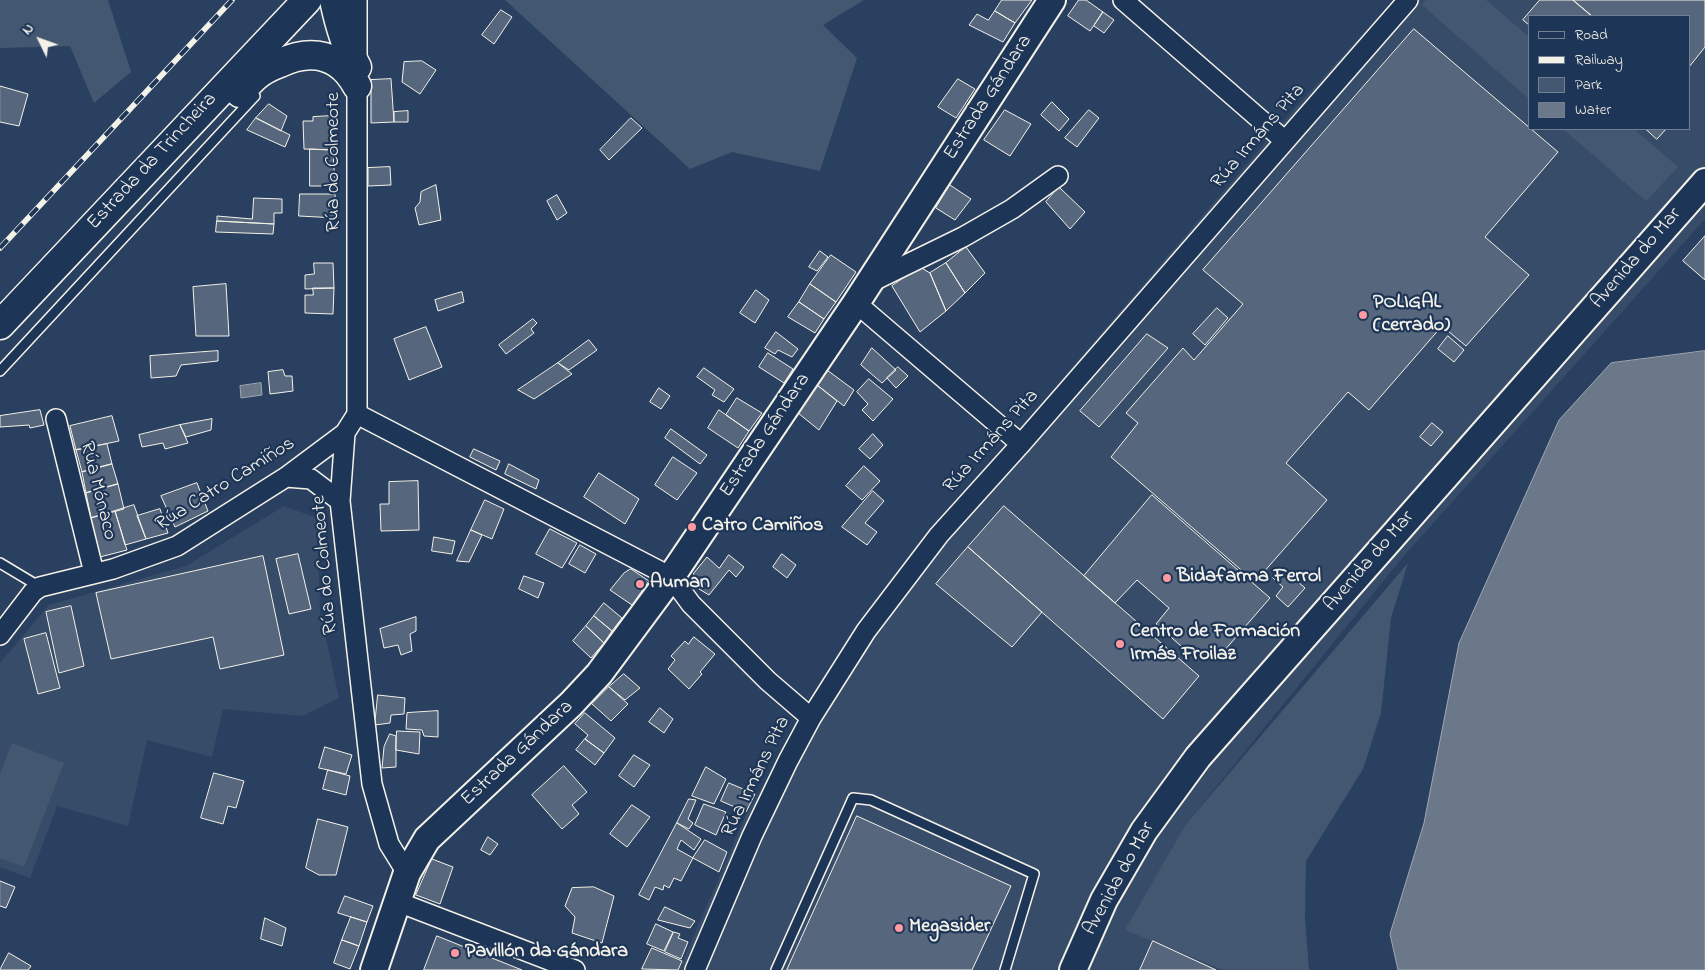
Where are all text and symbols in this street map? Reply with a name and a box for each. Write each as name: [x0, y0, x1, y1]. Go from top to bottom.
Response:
north arrow: [15, 15, 65, 65]
legend: [1528, 15, 1690, 130]
text: N: [18, 19, 39, 40]
text: Road: [1575, 24, 1608, 46]
street label: Estrada Gándara: [940, 31, 1038, 165]
text: Railway: [1575, 49, 1623, 71]
text: Park: [1575, 74, 1602, 96]
street label: Rúa Irmáns Pita: [1207, 80, 1311, 194]
street label: Estrada da Trincheira: [83, 88, 223, 236]
street label: Rúa do Colmeote: [323, 92, 347, 232]
text: Water: [1575, 99, 1611, 121]
street label: Avenida do Mar: [1587, 204, 1687, 314]
place label: POLIGAL (cerrado): [1373, 292, 1450, 339]
marker: POLIGAL (cerrado): [1357, 309, 1369, 321]
street label: Estrada Gándara: [716, 369, 816, 503]
street label: Rúa Irmáns Pita: [939, 385, 1045, 499]
street label: Rúa Catro Camiños: [152, 433, 300, 537]
street label: Rúa Mónaco: [73, 439, 121, 543]
street label: Rúa do Colmeote: [308, 494, 344, 636]
street label: Avenida do Mar: [1320, 507, 1420, 617]
place label: Catro Camiños: [702, 515, 823, 539]
marker: Catro Camiños: [686, 521, 698, 533]
place label: Bidafarma Ferrol: [1177, 566, 1321, 590]
place label: Auman: [650, 572, 710, 596]
marker: Bidafarma Ferrol: [1161, 572, 1173, 584]
marker: Auman: [634, 578, 646, 590]
place label: Centro de Formación Irmás Froilaz: [1130, 621, 1300, 668]
marker: Centro de Formación Irmás Froilaz: [1114, 638, 1126, 650]
street label: Estrada Gándara: [457, 696, 579, 812]
street label: Rúa Irmáns Pita: [717, 713, 797, 841]
street label: Avenida do Mar: [1079, 818, 1161, 940]
place label: Megasider: [909, 916, 990, 940]
marker: Megasider: [893, 922, 905, 934]
place label: Pavillón da Gándara: [465, 941, 628, 965]
marker: Pavillón da Gándara: [449, 947, 461, 959]

